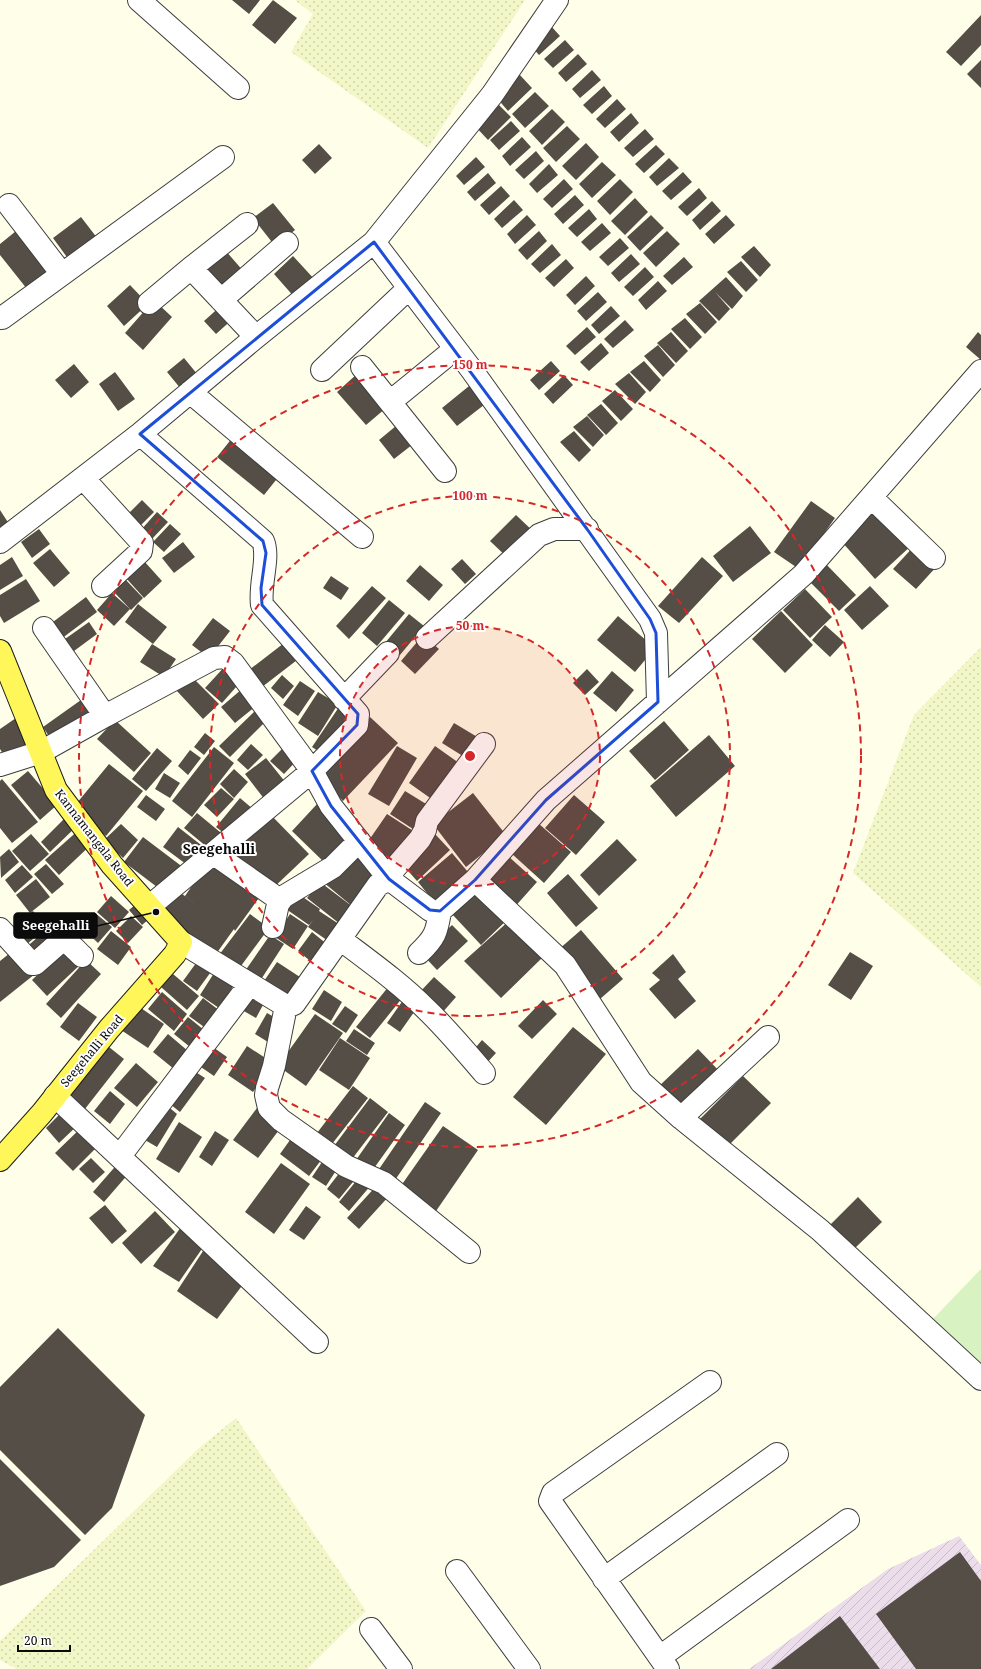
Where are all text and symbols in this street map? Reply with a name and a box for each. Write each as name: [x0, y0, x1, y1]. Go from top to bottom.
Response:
text: 150 m: [452, 356, 488, 373]
text: 100 m: [452, 487, 488, 504]
text: 50 m: [456, 617, 484, 634]
centre of rings: [463, 749, 477, 763]
street label: Kannamangala Road: [51, 786, 138, 890]
district label: Seegehalli: [183, 839, 255, 858]
callout: Seegehalli: [14, 913, 97, 938]
text: Seegehalli: [22, 916, 90, 934]
street label: Seegehalli Road: [56, 1010, 127, 1091]
scale bar: [18, 1627, 70, 1653]
text: 20 m: [24, 1632, 52, 1649]

